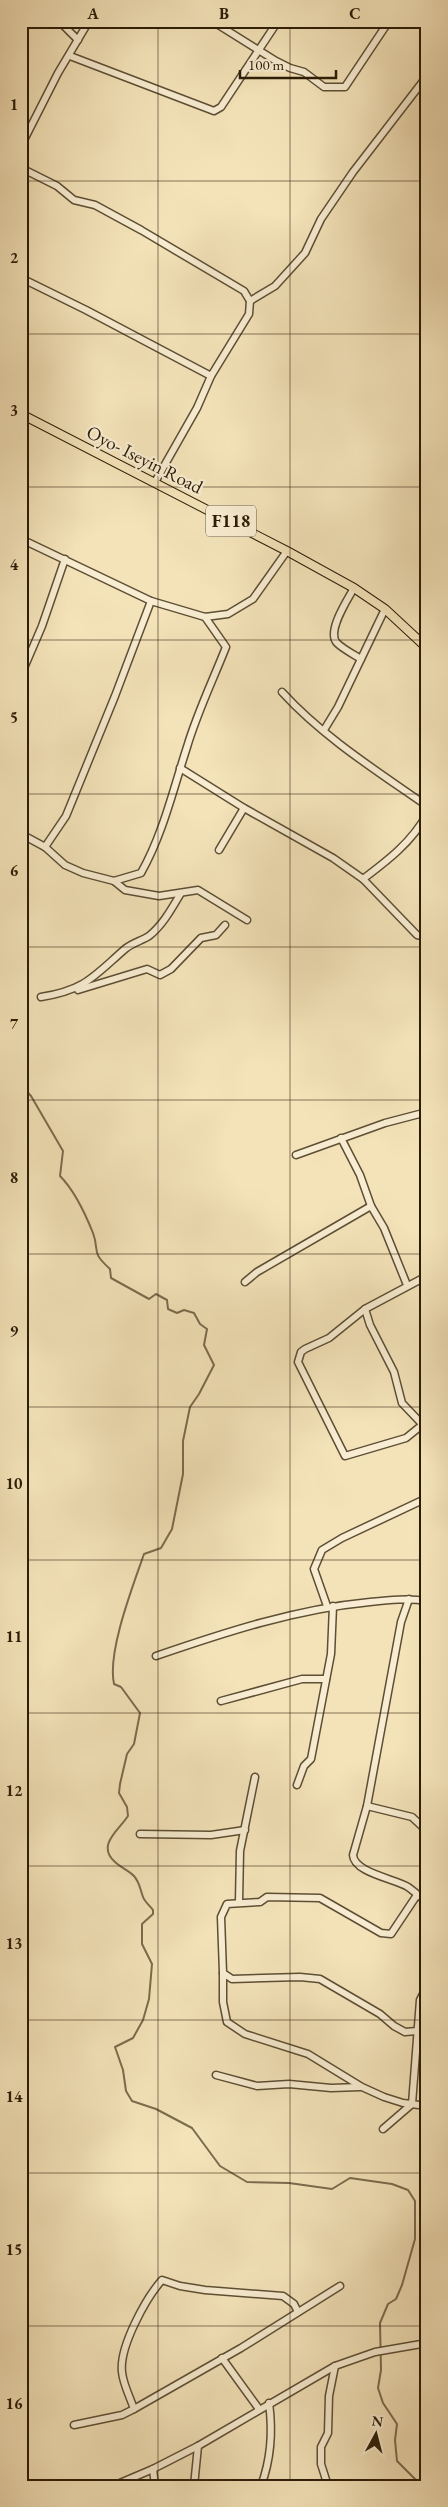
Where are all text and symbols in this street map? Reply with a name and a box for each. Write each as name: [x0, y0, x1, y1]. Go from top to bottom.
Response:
text: A: [86, 3, 99, 24]
text: B: [219, 3, 229, 24]
text: C: [349, 3, 361, 24]
scale bar: [240, 48, 337, 80]
text: 100 m: [248, 55, 285, 74]
text: 1: [10, 94, 18, 115]
text: 2: [10, 247, 19, 268]
text: 3: [10, 400, 18, 421]
street label: Oyo- Iseyin Road: [82, 419, 208, 500]
road number: F118: [206, 506, 256, 536]
text: 4: [10, 554, 19, 575]
text: 5: [10, 707, 18, 728]
text: 6: [10, 860, 19, 881]
text: 7: [10, 1013, 19, 1034]
text: 8: [10, 1167, 18, 1188]
text: 9: [10, 1320, 19, 1341]
text: 10: [6, 1473, 23, 1494]
text: 11: [6, 1626, 22, 1647]
text: 12: [6, 1780, 23, 1801]
text: 13: [6, 1933, 22, 1954]
text: 14: [6, 2086, 23, 2107]
text: 15: [6, 2239, 22, 2260]
text: 16: [6, 2393, 23, 2414]
north arrow: [350, 2410, 400, 2460]
text: N: [371, 2411, 385, 2431]

